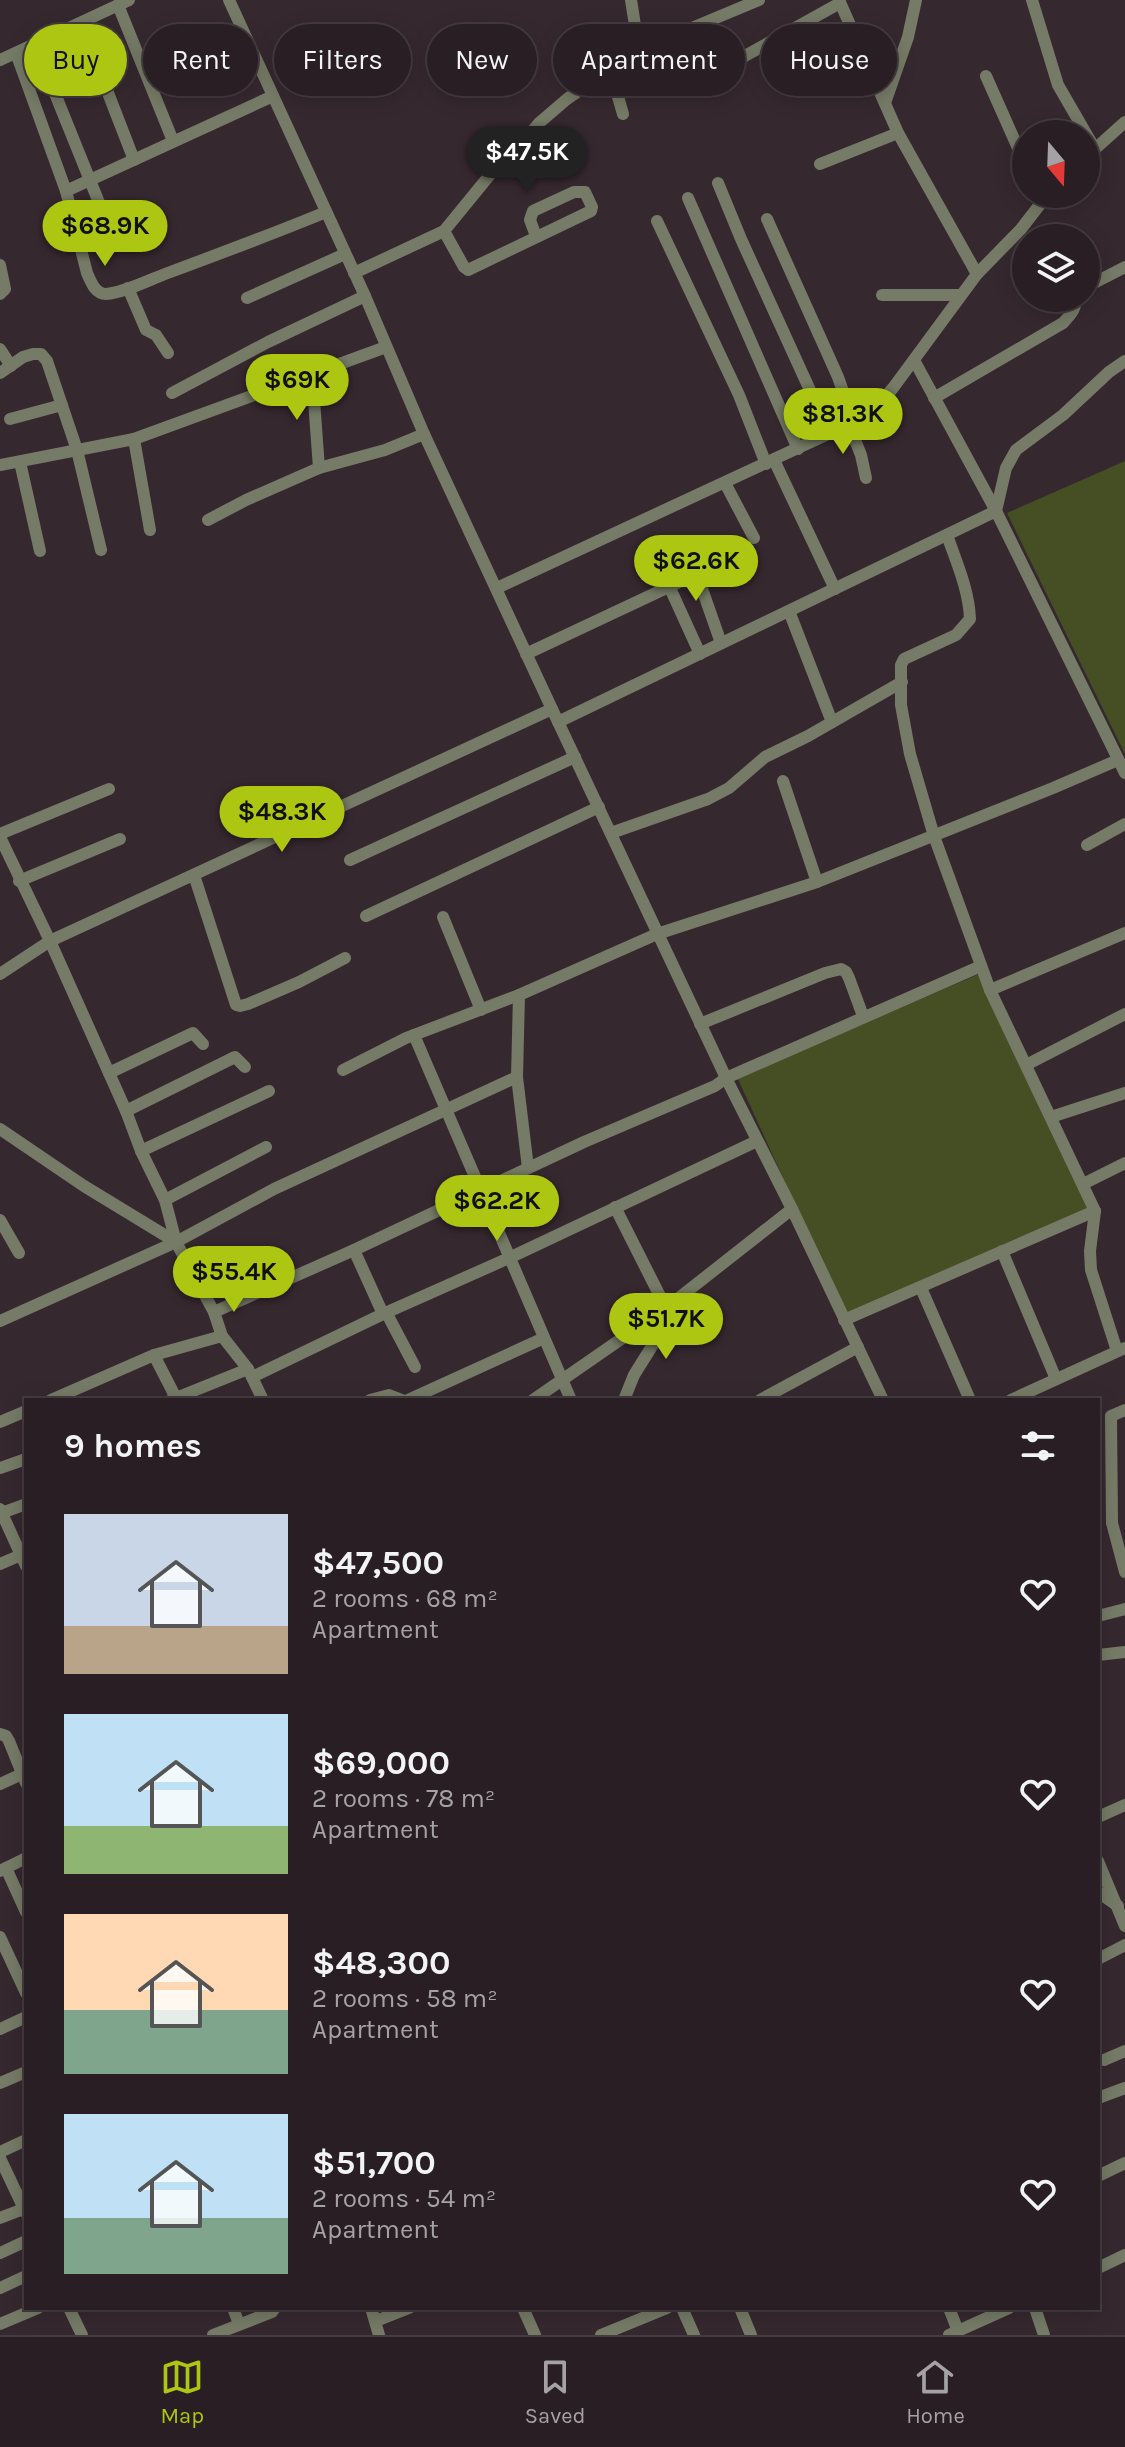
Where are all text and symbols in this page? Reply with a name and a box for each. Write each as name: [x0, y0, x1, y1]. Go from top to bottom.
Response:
chip: Buy: [24, 24, 127, 96]
chip: Rent: [143, 24, 258, 96]
chip: Filters: [274, 24, 411, 96]
chip: New: [427, 24, 537, 96]
chip: Apartment: [553, 24, 745, 96]
chip: House: [761, 24, 897, 96]
north arrow: [1012, 120, 1100, 208]
map controls: [1012, 120, 1100, 312]
pin: $47.5K: [462, 126, 592, 194]
text: $47.5K: [485, 136, 569, 167]
pin: $68.9K: [40, 200, 170, 268]
text: $68.9K: [61, 210, 149, 241]
button: layers: [1012, 224, 1100, 312]
pin: $69K: [250, 354, 344, 422]
text: $69K: [264, 364, 330, 395]
pin: $81.3K: [778, 388, 908, 456]
text: $81.3K: [802, 398, 884, 429]
pin: $62.6K: [631, 535, 761, 603]
text: $62.6K: [652, 545, 740, 576]
pin: $48.3K: [217, 786, 347, 854]
text: $48.3K: [238, 796, 326, 827]
pin: $62.2K: [432, 1175, 562, 1243]
text: $62.2K: [453, 1185, 541, 1216]
pin: $55.4K: [169, 1246, 299, 1314]
text: $55.4K: [191, 1256, 277, 1287]
pin: $51.7K: [601, 1293, 731, 1361]
text: $51.7K: [627, 1303, 705, 1334]
icon: filters: [1016, 1424, 1060, 1468]
text: 9 homes: [64, 1426, 202, 1466]
text: $47,500: [312, 1543, 444, 1583]
icon: home: [128, 1546, 224, 1642]
icon: heart: [1016, 1572, 1060, 1616]
text: 2 rooms · 68 m²: [312, 1583, 498, 1614]
text: Apartment: [312, 1614, 439, 1645]
text: $69,000: [312, 1743, 450, 1783]
icon: home: [128, 1746, 224, 1842]
icon: heart: [1016, 1772, 1060, 1816]
text: 2 rooms · 78 m²: [312, 1783, 495, 1814]
text: Apartment: [312, 1814, 439, 1845]
text: $48,300: [312, 1943, 450, 1983]
icon: home: [128, 1946, 224, 2042]
icon: heart: [1016, 1972, 1060, 2016]
text: 2 rooms · 58 m²: [312, 1983, 498, 2014]
text: Apartment: [312, 2014, 439, 2045]
text: $51,700: [312, 2143, 436, 2183]
icon: home: [128, 2146, 224, 2242]
icon: heart: [1016, 2172, 1060, 2216]
text: 2 rooms · 54 m²: [312, 2183, 496, 2214]
text: Apartment: [312, 2214, 439, 2245]
tab: Map: [160, 2355, 204, 2429]
tab: Saved: [525, 2355, 586, 2429]
tab: Home: [906, 2355, 965, 2429]

